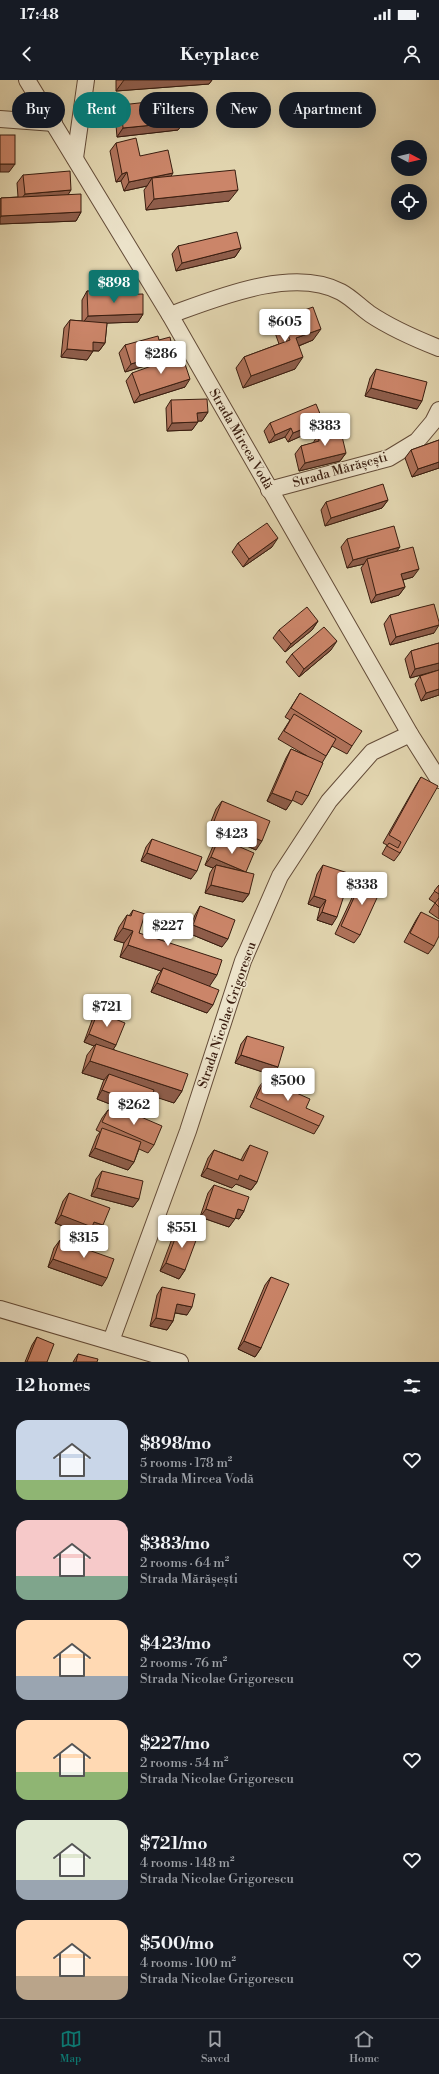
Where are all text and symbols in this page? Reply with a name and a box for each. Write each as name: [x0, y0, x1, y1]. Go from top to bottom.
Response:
text: 17:48: [20, 5, 59, 24]
icon: back: [16, 43, 38, 65]
text: Keyplace: [180, 43, 259, 66]
icon: person: [401, 43, 423, 65]
chip: Buy: [12, 92, 65, 128]
chip: Rent: [73, 92, 131, 128]
chip: Filters: [139, 92, 208, 128]
chip: New: [216, 92, 271, 128]
chip: Apartment: [279, 92, 376, 128]
north arrow: [391, 140, 427, 176]
map controls: [391, 140, 427, 220]
button: locate: [391, 184, 427, 220]
pin: $898: [90, 270, 138, 304]
text: $898: [98, 275, 130, 291]
pin: $605: [261, 309, 309, 343]
text: $605: [268, 314, 302, 330]
pin: $286: [137, 341, 185, 375]
text: $286: [145, 346, 177, 362]
street label: Strada Mircea Vodă: [206, 386, 277, 493]
pin: $383: [301, 413, 349, 447]
text: $383: [309, 418, 341, 434]
street label: Strada Mărășești: [291, 449, 389, 491]
pin: $423: [208, 821, 256, 855]
text: $423: [216, 826, 248, 842]
pin: $338: [338, 872, 386, 906]
text: $338: [346, 877, 378, 893]
pin: $227: [144, 913, 192, 947]
text: $227: [152, 918, 184, 934]
street label: Strada Nicolae Grigorescu: [194, 939, 260, 1090]
pin: $721: [83, 994, 131, 1028]
text: $721: [92, 999, 122, 1015]
pin: $500: [264, 1068, 312, 1102]
text: $500: [271, 1073, 305, 1089]
pin: $262: [110, 1092, 158, 1126]
text: $262: [118, 1097, 150, 1113]
pin: $551: [158, 1215, 206, 1249]
text: $551: [167, 1220, 197, 1236]
pin: $315: [60, 1225, 108, 1259]
text: $315: [69, 1230, 99, 1246]
text: 12 homes: [16, 1375, 90, 1397]
icon: filters: [401, 1375, 423, 1397]
text: $898/mo: [140, 1433, 211, 1455]
icon: home: [48, 1436, 96, 1484]
icon: heart: [401, 1449, 423, 1471]
text: 5 rooms · 178 m²: [140, 1455, 232, 1471]
text: Strada Mircea Vodă: [140, 1471, 254, 1487]
text: $383/mo: [140, 1533, 210, 1555]
icon: home: [48, 1536, 96, 1584]
icon: heart: [401, 1549, 423, 1571]
text: 2 rooms · 64 m²: [140, 1555, 229, 1571]
text: Strada Mărășești: [140, 1571, 238, 1587]
text: $423/mo: [140, 1633, 211, 1655]
icon: home: [48, 1636, 96, 1684]
icon: heart: [401, 1649, 423, 1671]
text: 2 rooms · 76 m²: [140, 1655, 227, 1671]
text: Strada Nicolae Grigorescu: [140, 1671, 294, 1687]
text: $227/mo: [140, 1733, 210, 1755]
icon: home: [48, 1736, 96, 1784]
icon: heart: [401, 1749, 423, 1771]
text: 2 rooms · 54 m²: [140, 1755, 229, 1771]
text: Strada Nicolae Grigorescu: [140, 1771, 294, 1787]
text: $721/mo: [140, 1833, 208, 1855]
icon: home: [48, 1836, 96, 1884]
icon: heart: [401, 1849, 423, 1871]
text: 4 rooms · 148 m²: [140, 1855, 234, 1871]
text: Strada Nicolae Grigorescu: [140, 1871, 294, 1887]
text: $500/mo: [140, 1933, 214, 1955]
icon: home: [48, 1936, 96, 1984]
icon: heart: [401, 1949, 423, 1971]
text: 4 rooms · 100 m²: [140, 1955, 236, 1971]
text: Strada Nicolae Grigorescu: [140, 1971, 294, 1987]
tab: Map: [60, 2028, 82, 2066]
tab: Saved: [201, 2028, 230, 2066]
tab: Home: [349, 2028, 379, 2066]

